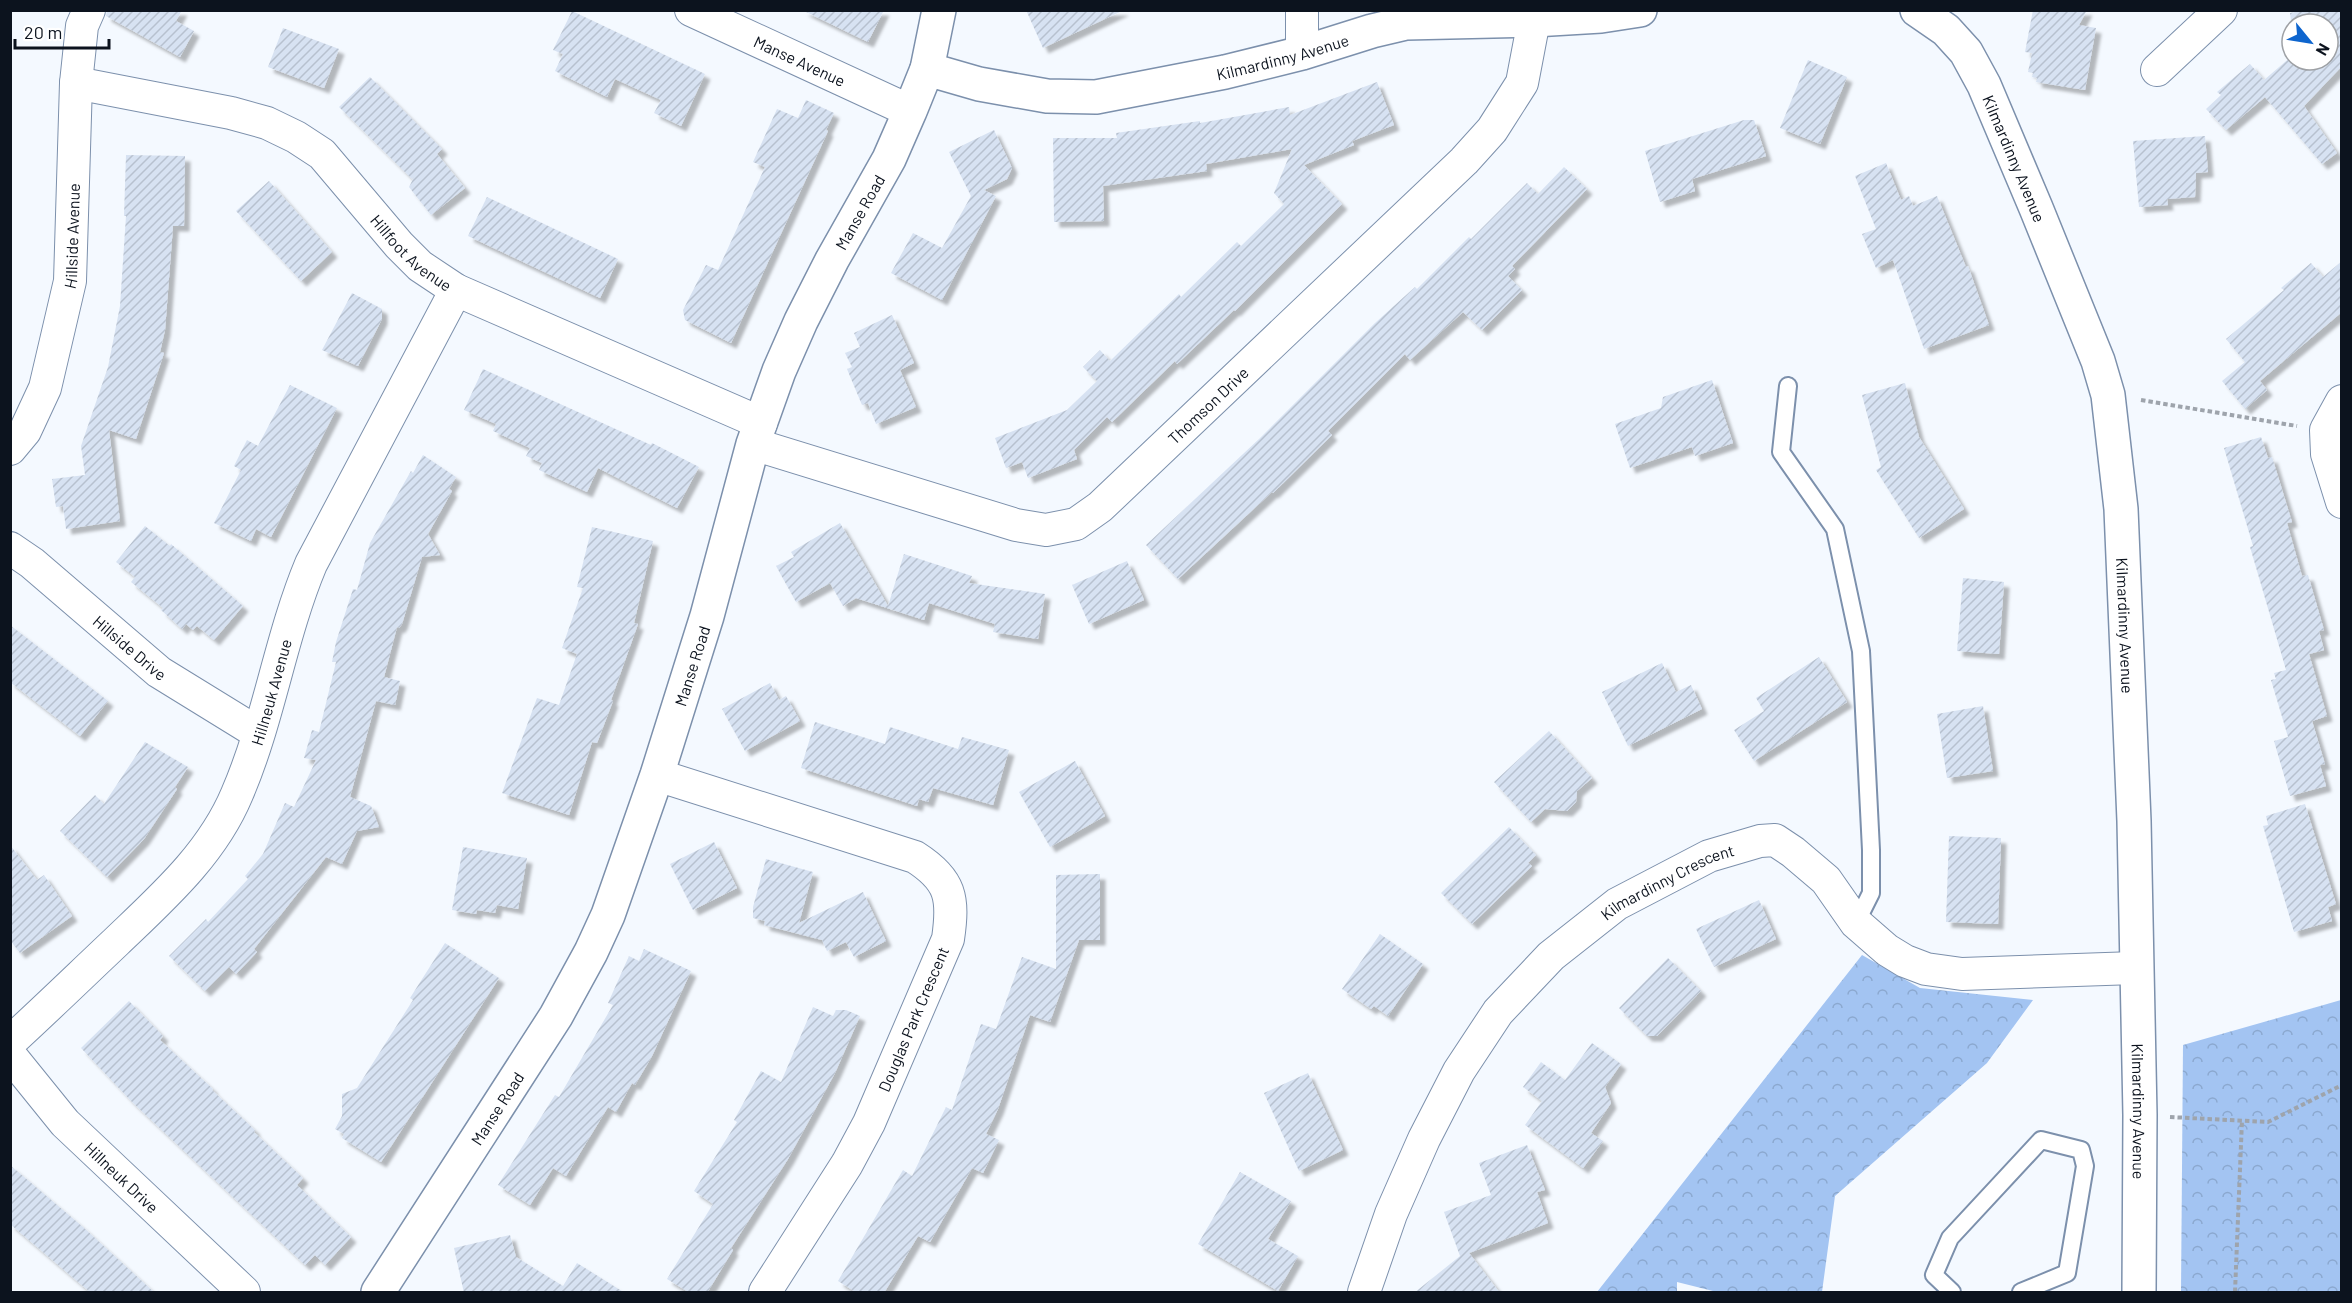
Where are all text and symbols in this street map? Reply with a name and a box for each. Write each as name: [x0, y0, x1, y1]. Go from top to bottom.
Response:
scale bar: [15, 12, 110, 50]
north arrow: [2280, 12, 2340, 72]
text: 20 m: [24, 21, 62, 43]
street label: Kilmardinny Avenue: [1215, 29, 1351, 83]
street label: Manse Avenue: [751, 31, 849, 90]
text: N: [2313, 40, 2334, 59]
street label: Kilmardinny Avenue: [1980, 92, 2050, 225]
street label: Manse Road: [830, 171, 888, 253]
street label: Hillside Avenue: [59, 183, 82, 290]
street label: Hillfoot Avenue: [367, 210, 456, 294]
street label: Thomson Drive: [1163, 362, 1252, 447]
street label: Kilmardinny Avenue: [2114, 557, 2138, 694]
street label: Hillside Drive: [90, 611, 170, 684]
street label: Manse Road: [670, 623, 713, 708]
street label: Hillneuk Avenue: [246, 636, 295, 747]
street label: Kilmardinny Crescent: [1596, 840, 1736, 923]
street label: Douglas Park Crescent: [874, 944, 952, 1094]
street label: Kilmardinny Avenue: [2129, 1043, 2150, 1179]
street label: Manse Road: [466, 1068, 527, 1148]
street label: Hillneuk Drive: [81, 1138, 163, 1216]

